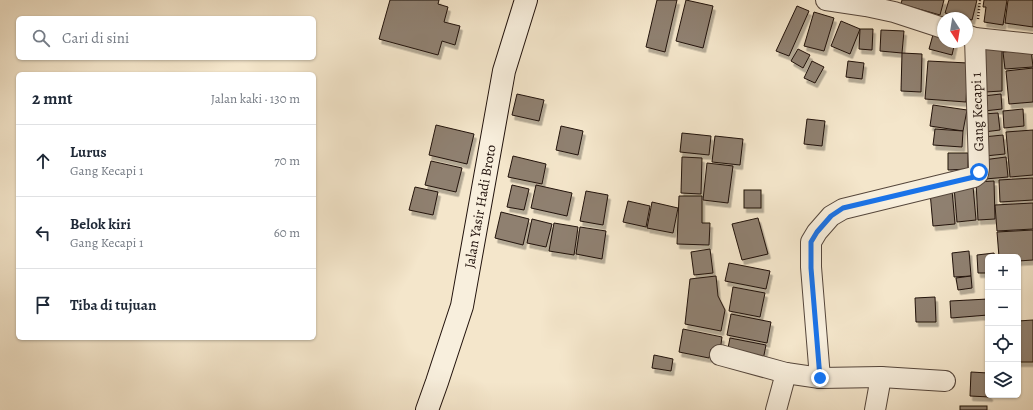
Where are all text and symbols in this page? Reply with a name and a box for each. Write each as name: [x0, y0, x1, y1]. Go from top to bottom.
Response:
north arrow: [937, 12, 973, 48]
search box: [16, 16, 316, 60]
icon: search: [30, 27, 52, 49]
text: Cari di sini: [62, 28, 129, 48]
street label: Gang Kecapi 1: [967, 72, 988, 152]
text: 2 mnt: [32, 87, 73, 110]
text: Jalan kaki · 130 m: [211, 90, 300, 107]
text: Lurus: [70, 142, 107, 162]
street label: Jalan Yasir Hadi Broto: [460, 143, 501, 270]
icon: ahead: [32, 150, 54, 172]
text: 70 m: [274, 152, 300, 169]
text: Gang Kecapi 1: [70, 162, 143, 179]
route start: [970, 163, 988, 181]
text: Belok kiri: [70, 214, 131, 234]
icon: left: [32, 222, 54, 244]
text: 60 m: [274, 224, 300, 241]
text: Gang Kecapi 1: [70, 234, 143, 251]
map controls: [985, 254, 1021, 398]
button: +: [985, 254, 1021, 290]
button: −: [985, 290, 1021, 326]
icon: arrive: [32, 294, 54, 316]
text: Tiba di tujuan: [70, 295, 156, 315]
button: locate: [985, 326, 1021, 362]
button: layers: [985, 362, 1021, 398]
route end: [811, 369, 829, 387]

